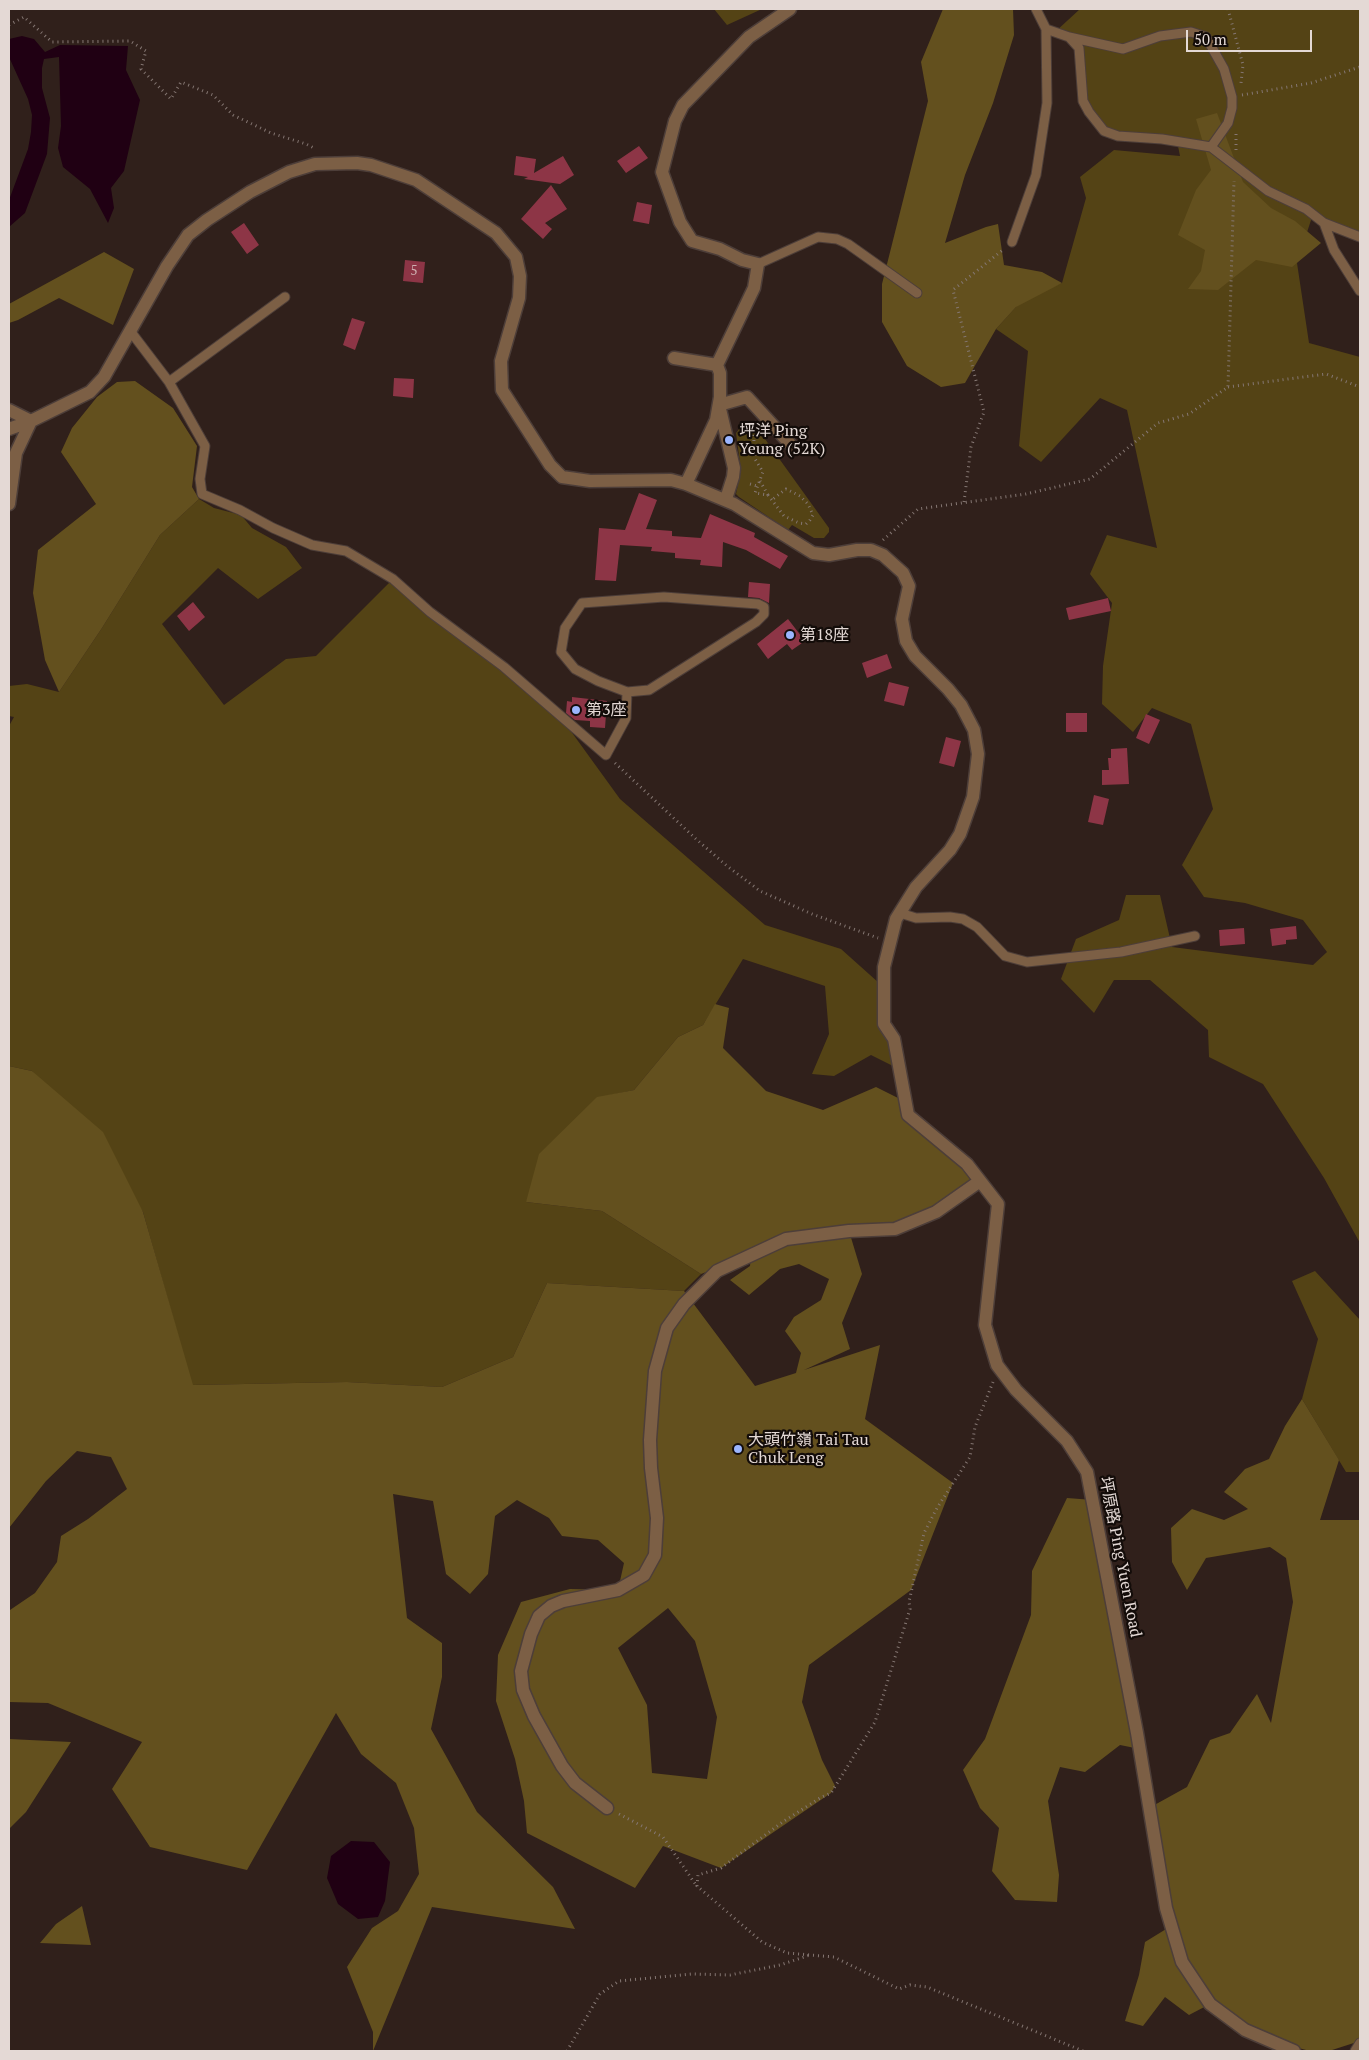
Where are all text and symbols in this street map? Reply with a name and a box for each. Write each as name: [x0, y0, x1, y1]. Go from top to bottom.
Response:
scale bar: [1189, 20, 1315, 52]
text: 50 m: [1194, 29, 1227, 49]
house number: 5: [410, 263, 418, 279]
place label: 坪洋 Ping Yeung (52K): [739, 421, 825, 459]
marker: 坪洋 Ping Yeung (52K): [723, 434, 735, 446]
place label: 第18座: [800, 625, 849, 645]
marker: 第18座: [784, 629, 796, 641]
place label: 第3座: [586, 700, 627, 720]
marker: 第3座: [570, 704, 582, 716]
place label: 大頭竹嶺 Tai Tau Chuk Leng: [748, 1430, 869, 1468]
marker: 大頭竹嶺 Tai Tau Chuk Leng: [732, 1443, 744, 1455]
street label: 坪原路 Ping Yuen Road: [1095, 1475, 1145, 1639]

